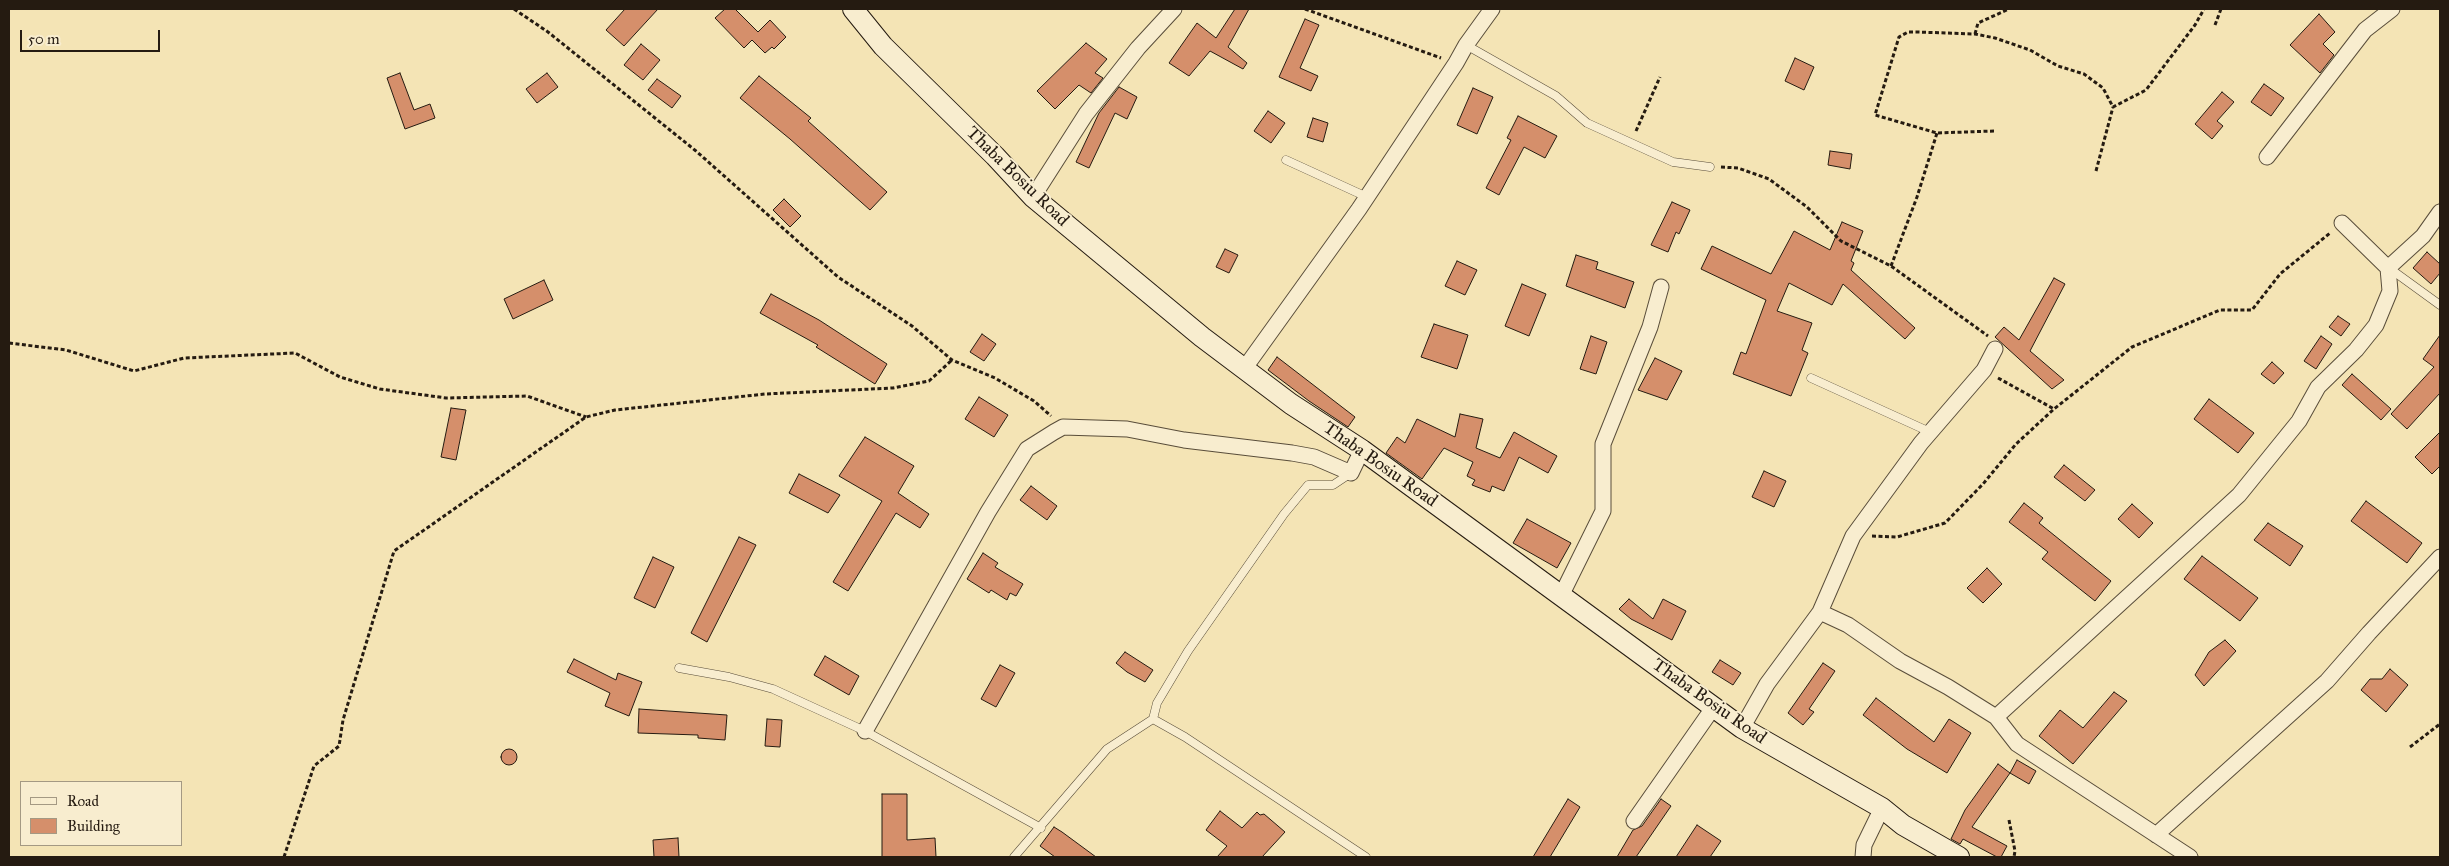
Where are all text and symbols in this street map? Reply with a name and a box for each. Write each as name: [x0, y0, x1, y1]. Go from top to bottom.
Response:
scale bar: [22, 20, 162, 52]
text: 50 m: [28, 30, 60, 48]
street label: Thaba Bosiu Road: [961, 123, 1073, 231]
street label: Thaba Bosiu Road: [1319, 418, 1441, 512]
street label: Thaba Bosiu Road: [1648, 655, 1770, 749]
legend: [20, 781, 182, 846]
text: Road: [67, 792, 99, 810]
text: Building: [67, 817, 120, 835]

